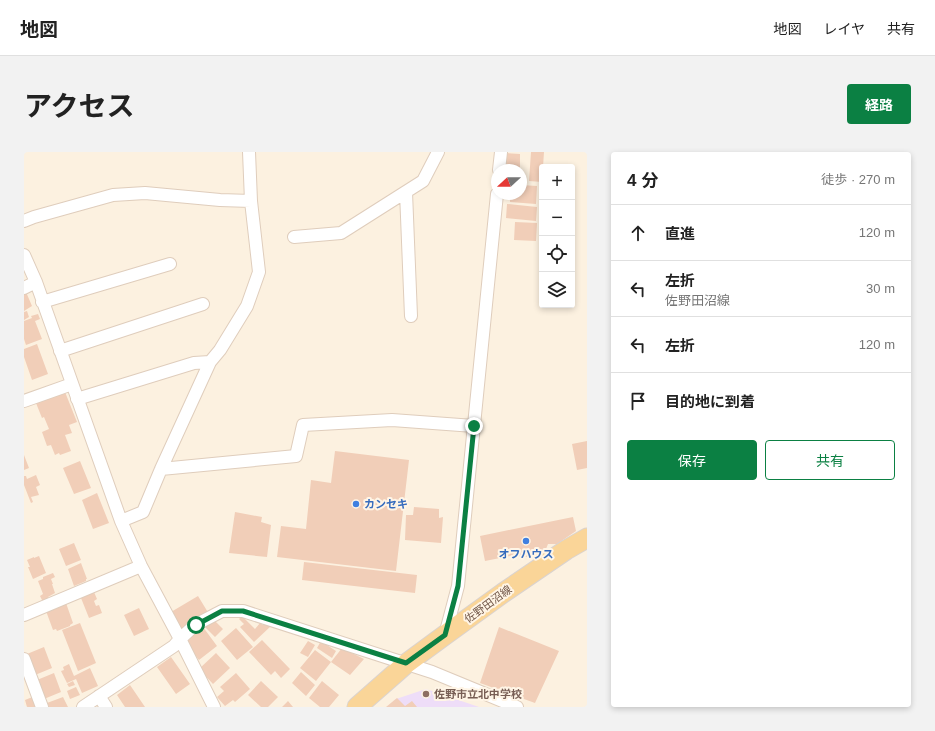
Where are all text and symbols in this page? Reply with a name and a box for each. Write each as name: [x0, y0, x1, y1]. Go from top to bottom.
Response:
text: 地図: [20, 19, 58, 40]
text: 地図: [773, 21, 801, 37]
text: レイヤ: [823, 21, 865, 37]
text: 共有: [887, 21, 915, 37]
button: 経路: [847, 84, 911, 124]
text: アクセス: [24, 91, 135, 122]
north arrow: [491, 164, 527, 200]
map controls: [539, 164, 575, 308]
button: +: [539, 164, 575, 200]
text: 4 分: [627, 171, 658, 190]
text: 徒歩 · 270 m: [821, 172, 895, 187]
button: −: [539, 200, 575, 236]
icon: ahead: [627, 222, 649, 244]
text: 直進: [665, 225, 695, 242]
text: 120 m: [859, 225, 895, 240]
button: locate: [539, 236, 575, 272]
button: layers: [539, 272, 575, 308]
text: 左折: [665, 272, 695, 289]
icon: left: [627, 278, 649, 300]
text: 30 m: [866, 281, 895, 296]
text: 佐野田沼線: [665, 293, 730, 308]
icon: left: [627, 334, 649, 356]
text: 左折: [665, 337, 695, 354]
text: 120 m: [859, 337, 895, 352]
icon: arrive: [627, 390, 649, 412]
text: 目的地に到着: [665, 393, 755, 410]
route end: [465, 417, 483, 435]
button: 保存: [627, 440, 757, 480]
button: 共有: [765, 440, 895, 480]
place label: カンセキ: [364, 498, 408, 510]
marker: カンセキ: [351, 499, 361, 509]
marker: オフハウス: [521, 536, 531, 546]
place label: オフハウス: [499, 548, 554, 560]
street label: 佐野田沼線: [462, 583, 514, 625]
route start: [187, 616, 205, 634]
place label: 佐野市立北中学校: [434, 688, 522, 700]
marker: 佐野市立北中学校: [421, 689, 431, 699]

